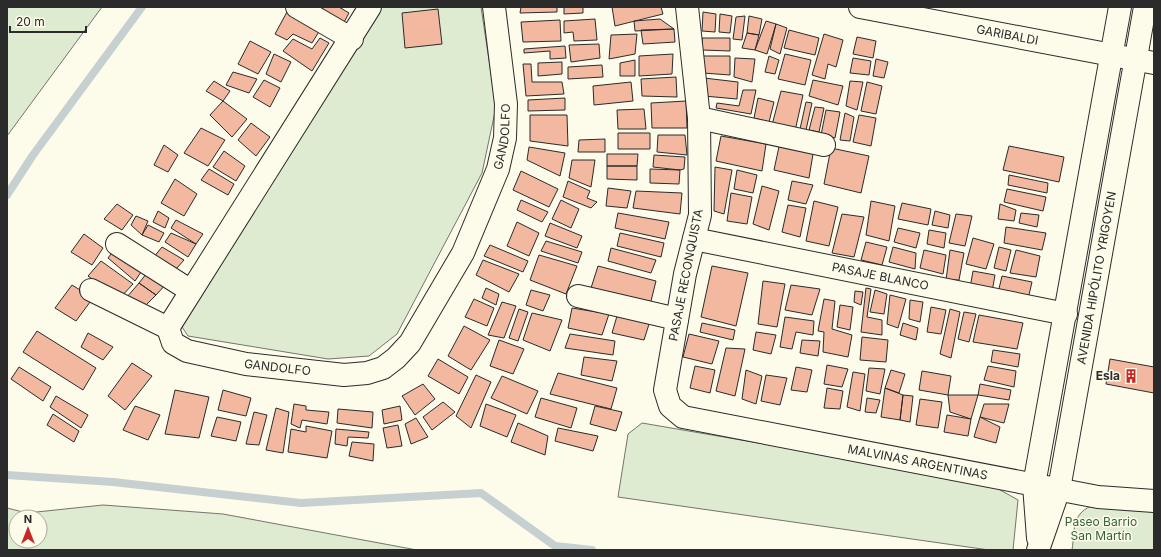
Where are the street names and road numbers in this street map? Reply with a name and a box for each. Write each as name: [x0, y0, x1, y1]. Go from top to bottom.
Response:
street label: GARIBALDI: [975, 21, 1040, 48]
street label: GANDOLFO: [490, 103, 513, 171]
street label: AVENIDA HIPÓLITO YRIGOYEN: [1073, 190, 1119, 365]
street label: PASAJE RECONQUISTA: [665, 207, 706, 342]
street label: PASAJE BLANCO: [831, 259, 930, 293]
street label: GANDOLFO: [243, 356, 312, 378]
street label: MALVINAS ARGENTINAS: [846, 441, 989, 483]

